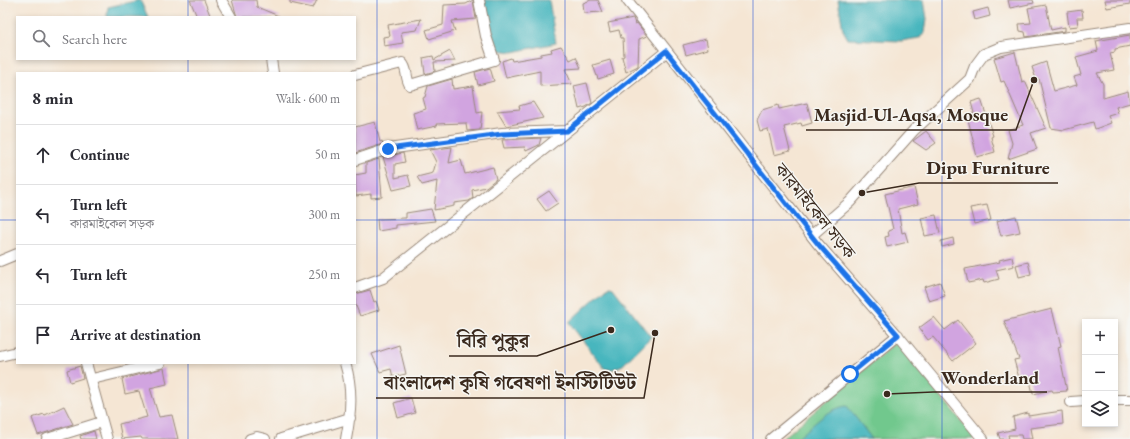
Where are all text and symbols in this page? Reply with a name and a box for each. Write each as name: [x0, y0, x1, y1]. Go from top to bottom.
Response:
search box: [16, 16, 356, 60]
icon: search: [30, 27, 52, 49]
text: Search here: [62, 29, 127, 48]
text: 8 min: [32, 87, 73, 109]
text: Walk · 600 m: [276, 90, 340, 107]
callout: Masjid-Ul-Aqsa, Mosque: [806, 99, 1016, 130]
text: Masjid-Ul-Aqsa, Mosque: [814, 102, 1008, 127]
route end: [379, 140, 397, 158]
icon: ahead: [32, 144, 54, 166]
text: Continue: [70, 145, 130, 164]
text: 50 m: [315, 146, 340, 163]
callout: Dipu Furniture: [919, 152, 1058, 183]
text: Dipu Furniture: [926, 155, 1050, 180]
street label: কারমাইকেল সড়ক: [769, 157, 862, 264]
text: Turn left: [70, 195, 127, 214]
icon: left: [32, 204, 54, 226]
text: 300 m: [309, 206, 340, 223]
text: কারমাইকেল সড়ক: [70, 215, 154, 232]
icon: left: [32, 264, 54, 286]
text: Turn left: [70, 265, 127, 284]
text: 250 m: [309, 266, 340, 283]
map controls: [1082, 319, 1118, 427]
button: +: [1082, 319, 1118, 355]
icon: arrive: [32, 324, 54, 346]
text: Arrive at destination: [70, 325, 201, 344]
callout: বিরি পুকুর: [449, 325, 537, 356]
text: বিরি পুকুর: [456, 328, 531, 353]
button: −: [1082, 355, 1118, 391]
callout: Wonderland: [933, 361, 1047, 392]
route start: [841, 365, 859, 383]
text: Wonderland: [941, 365, 1040, 390]
callout: বাংলাদেশ কৃষি গবেষণা ইনস্টিটিউট: [376, 367, 644, 398]
text: বাংলাদেশ কৃষি গবেষণা ইনস্টিটিউট: [383, 370, 638, 395]
button: layers: [1082, 391, 1118, 427]

